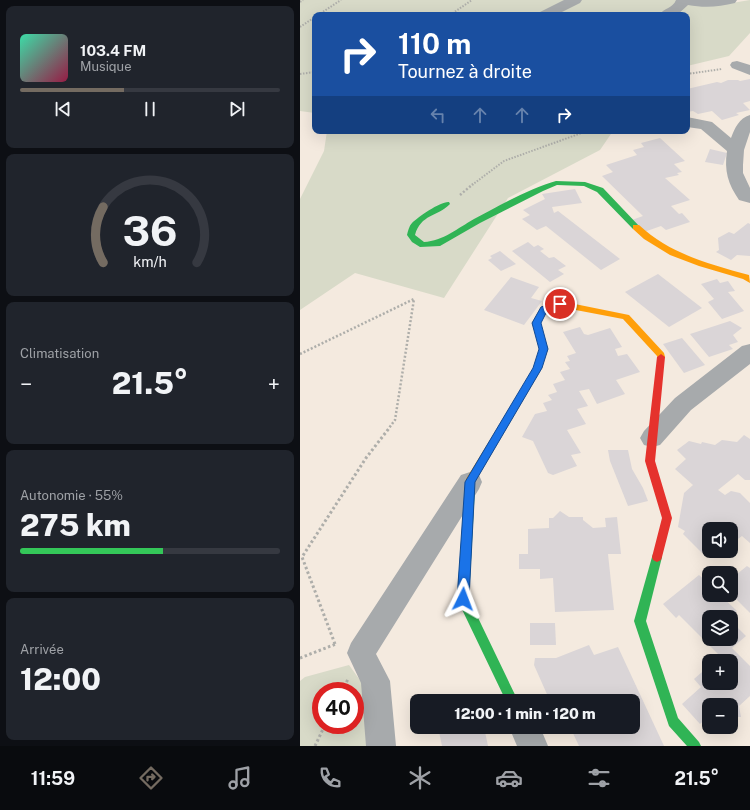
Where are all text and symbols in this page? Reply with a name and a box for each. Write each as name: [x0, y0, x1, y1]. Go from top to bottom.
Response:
text: 110 m: [398, 27, 471, 60]
icon: right: [332, 28, 384, 80]
text: 103.4 FM: [80, 42, 146, 59]
text: Musique: [80, 59, 132, 74]
text: Tournez à droite: [398, 61, 532, 82]
icon: previous: [52, 98, 74, 120]
icon: pause: [139, 98, 161, 120]
icon: next: [226, 98, 248, 120]
icon: left: [427, 104, 449, 126]
icon: ahead: [469, 104, 491, 126]
icon: ahead: [511, 104, 533, 126]
icon: right: [553, 104, 575, 126]
text: 36: [122, 206, 178, 255]
text: km/h: [133, 253, 167, 270]
pin: [543, 287, 577, 321]
icon: arrive: [549, 293, 571, 315]
text: Climatisation: [20, 346, 99, 361]
text: 21.5°: [112, 365, 188, 401]
text: −: [20, 371, 32, 397]
text: +: [268, 371, 280, 397]
text: Autonomie · 55%: [20, 488, 123, 503]
text: 275 km: [20, 507, 131, 543]
map controls: [702, 522, 738, 734]
button: sound: [702, 522, 738, 558]
button: search: [702, 566, 738, 602]
position arrow: [442, 578, 484, 620]
button: layers: [702, 610, 738, 646]
text: Arrivée: [20, 642, 64, 657]
button: +: [702, 654, 738, 690]
text: 12:00: [20, 661, 101, 697]
speed limit sign: 40: [312, 682, 364, 734]
button: −: [702, 698, 738, 734]
text: 12:00 · 1 min · 120 m: [454, 705, 596, 722]
icon: directions: [137, 764, 165, 792]
icon: music: [226, 764, 254, 792]
icon: phone: [316, 764, 344, 792]
icon: climate: [406, 764, 434, 792]
icon: car: [495, 764, 523, 792]
icon: filters: [585, 764, 613, 792]
text: 11:59: [31, 768, 75, 789]
text: 21.5°: [674, 768, 719, 789]

